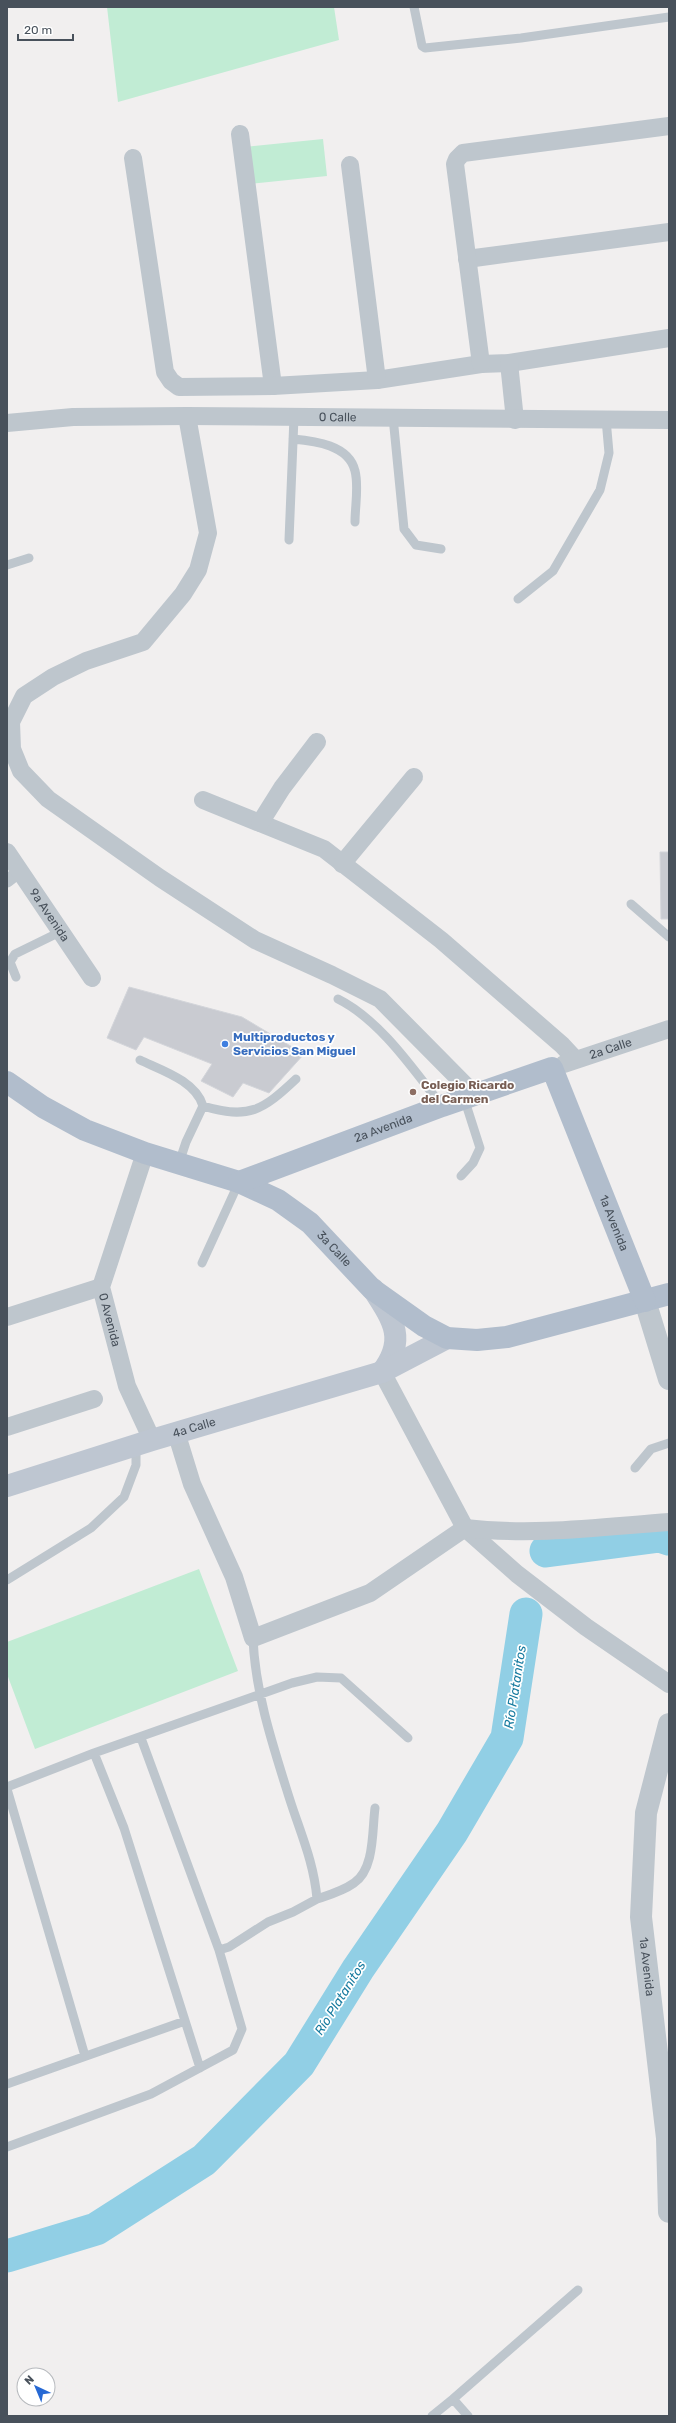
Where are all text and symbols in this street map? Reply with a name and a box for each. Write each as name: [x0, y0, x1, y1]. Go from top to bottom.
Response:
scale bar: [18, 16, 73, 42]
text: 20 m: [24, 23, 52, 37]
street label: 0 Calle: [319, 410, 357, 424]
street label: 9a Avenida: [27, 886, 72, 944]
place label: Multiproductos y Servicios San Miguel: [233, 1030, 356, 1058]
street label: 2a Calle: [587, 1035, 634, 1062]
marker: Multiproductos y Servicios San Miguel: [220, 1039, 230, 1049]
place label: Colegio Ricardo del Carmen: [421, 1078, 514, 1106]
marker: Colegio Ricardo del Carmen: [408, 1087, 418, 1097]
street label: 2a Avenida: [352, 1111, 414, 1145]
street label: 1a Avenida: [596, 1193, 631, 1253]
street label: 3a Calle: [314, 1228, 355, 1270]
street label: 0 Avenida: [96, 1291, 123, 1348]
street label: 4a Calle: [171, 1415, 218, 1441]
water label: Río Platanitos: [501, 1644, 529, 1730]
street label: 1a Avenida: [636, 1936, 657, 1997]
water label: Río Platanitos: [311, 1958, 369, 2038]
north arrow: [16, 2367, 56, 2407]
text: N: [22, 2373, 37, 2388]

